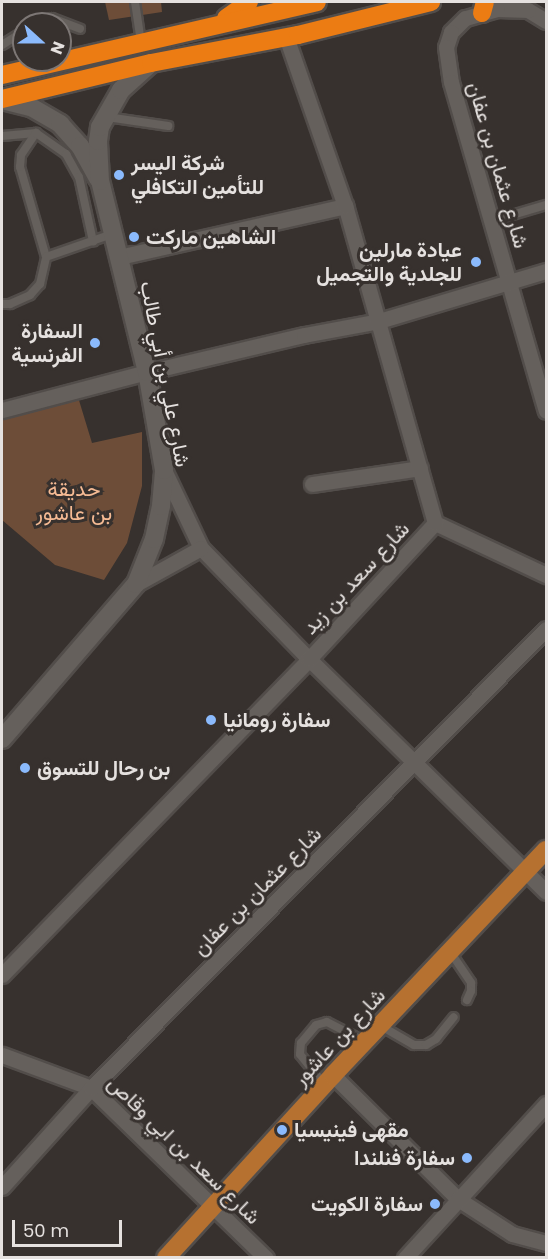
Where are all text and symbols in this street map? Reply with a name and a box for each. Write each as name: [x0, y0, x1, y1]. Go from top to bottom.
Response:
north arrow: [12, 12, 72, 72]
text: N: [45, 38, 70, 58]
street label: شارع عثمان بن عفان: [462, 79, 534, 251]
place label: شركة اليسر للتأمين التكافلي: [131, 150, 264, 200]
marker: شركة اليسر للتأمين التكافلي: [112, 168, 126, 182]
place label: الشاهين ماركت: [146, 224, 276, 250]
marker: الشاهين ماركت: [127, 230, 141, 244]
place label: عيادة مارلين للجلدية والتجميل: [316, 237, 462, 287]
marker: عيادة مارلين للجلدية والتجميل: [467, 253, 485, 271]
street label: شارع علي بن أبي طالب: [135, 279, 195, 469]
place label: السفارة الفرنسية: [11, 318, 83, 368]
marker: السفارة الفرنسية: [88, 336, 102, 350]
park label: حديقة بن عاشور: [36, 476, 112, 526]
street label: شارع سعد بن زيد: [297, 516, 415, 640]
place label: سفارة رومانيا: [223, 707, 330, 733]
marker: سفارة رومانيا: [204, 713, 218, 727]
place label: بن رحال للتسوق: [37, 755, 170, 781]
marker: بن رحال للتسوق: [18, 761, 32, 775]
street label: شارع عثمان بن عفان: [187, 821, 327, 961]
street label: شارع بن عاشور: [287, 983, 391, 1091]
street label: شارع سعد بن ابي وقاص: [102, 1070, 266, 1230]
place label: مقهى فينيسيا: [294, 1117, 409, 1143]
marker: مقهى فينيسيا: [275, 1123, 289, 1137]
place label: سفارة فنلندا: [354, 1145, 455, 1171]
marker: سفارة فنلندا: [460, 1151, 474, 1165]
place label: سفارة الكويت: [311, 1191, 423, 1217]
marker: سفارة الكويت: [428, 1197, 442, 1211]
scale bar: [15, 1208, 124, 1246]
text: 50 m: [23, 1218, 69, 1243]

